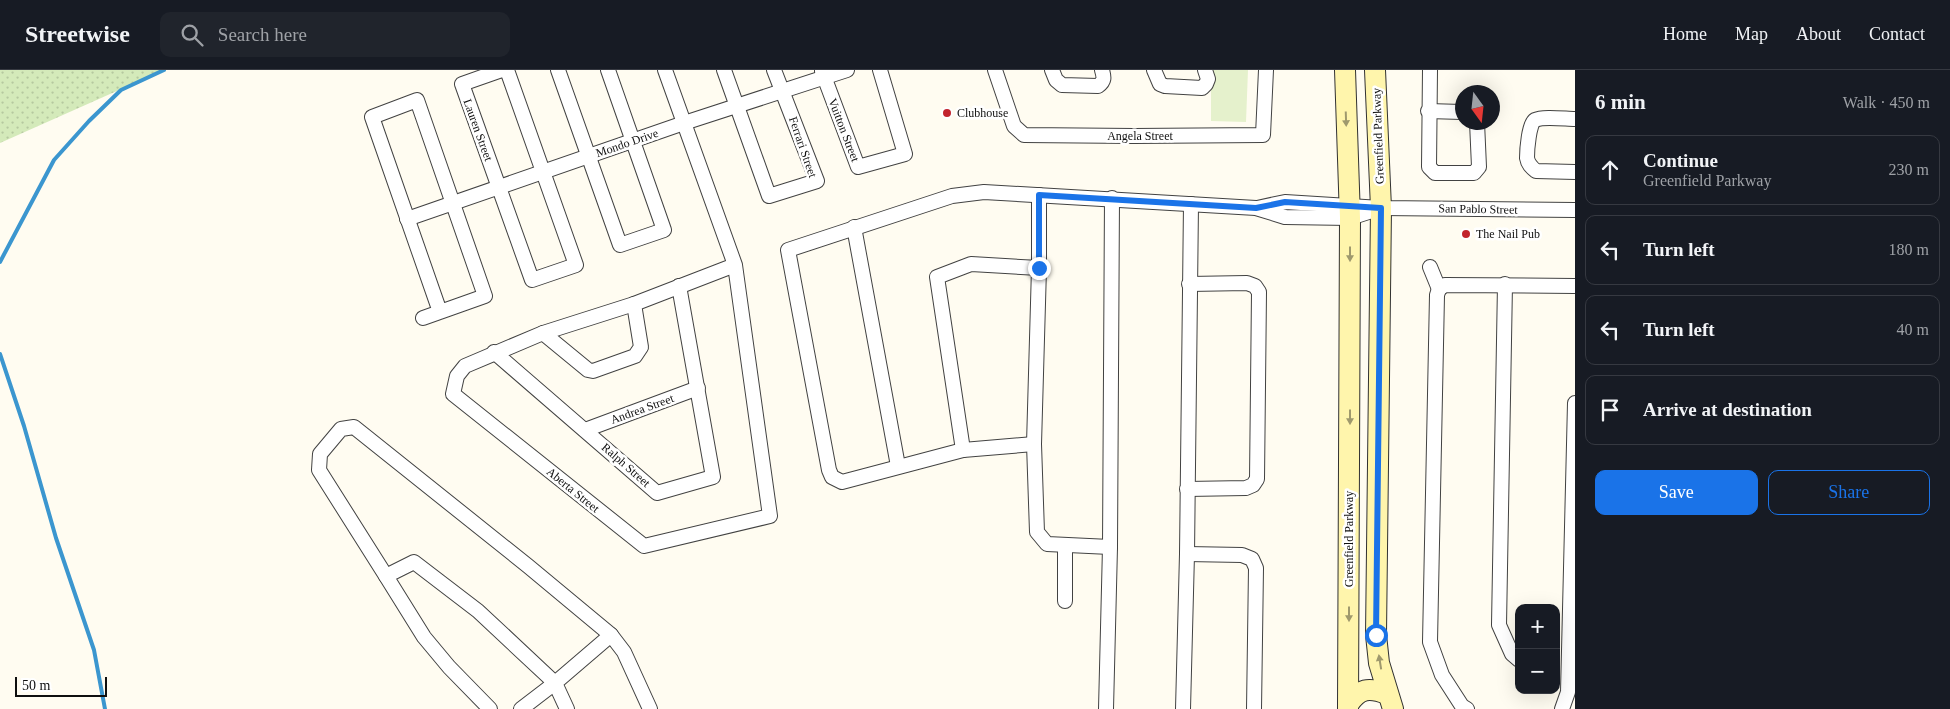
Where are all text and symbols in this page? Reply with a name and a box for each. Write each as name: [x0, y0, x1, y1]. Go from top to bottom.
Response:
search box: [160, 12, 510, 57]
text: Streetwise: [25, 21, 130, 47]
icon: search: [178, 21, 206, 49]
text: Search here: [218, 24, 307, 45]
text: Home: [1663, 24, 1707, 44]
text: Map: [1735, 24, 1768, 44]
text: About: [1796, 24, 1841, 44]
text: Contact: [1869, 24, 1925, 44]
north arrow: [1455, 85, 1500, 130]
street label: Greenfield Parkway: [1369, 88, 1387, 184]
text: 6 min: [1595, 90, 1646, 114]
text: Walk · 450 m: [1843, 94, 1930, 111]
street label: Vuitton Street: [825, 96, 863, 164]
street label: Lauren Street: [460, 97, 496, 164]
place label: Clubhouse: [957, 106, 1008, 120]
marker: Clubhouse: [941, 107, 953, 119]
one-way arrow: [1343, 111, 1351, 127]
street label: Ferrari Street: [786, 115, 820, 180]
street label: Mondo Drive: [594, 126, 660, 160]
street label: Angela Street: [1107, 129, 1173, 143]
text: Continue: [1643, 150, 1718, 171]
icon: ahead: [1596, 156, 1624, 184]
text: 230 m: [1889, 161, 1929, 178]
text: Greenfield Parkway: [1643, 172, 1771, 189]
street label: San Pablo Street: [1438, 201, 1518, 217]
place label: The Nail Pub: [1476, 227, 1540, 241]
marker: The Nail Pub: [1460, 228, 1472, 240]
icon: left: [1596, 236, 1624, 264]
text: Turn left: [1643, 239, 1715, 260]
text: 180 m: [1889, 241, 1929, 258]
one-way arrow: [1346, 247, 1354, 263]
route end: [1028, 257, 1051, 280]
icon: left: [1596, 316, 1624, 344]
text: Turn left: [1643, 319, 1715, 340]
text: 40 m: [1897, 321, 1929, 338]
street label: Andrea Street: [608, 391, 676, 427]
icon: arrive: [1596, 396, 1624, 424]
text: Arrive at destination: [1643, 399, 1812, 420]
one-way arrow: [1346, 409, 1354, 425]
street label: Ralph Street: [599, 440, 654, 490]
street label: Aberta Street: [544, 465, 603, 516]
button: Save: [1595, 470, 1758, 515]
button: Share: [1768, 470, 1930, 515]
street label: Greenfield Parkway: [1342, 491, 1356, 587]
map controls: [1515, 604, 1560, 694]
button: +: [1515, 604, 1560, 649]
one-way arrow: [1345, 607, 1353, 623]
route start: [1365, 624, 1388, 647]
button: −: [1515, 649, 1560, 694]
one-way arrow: [1375, 654, 1383, 670]
scale bar: [15, 674, 108, 697]
text: 50 m: [22, 678, 50, 693]

